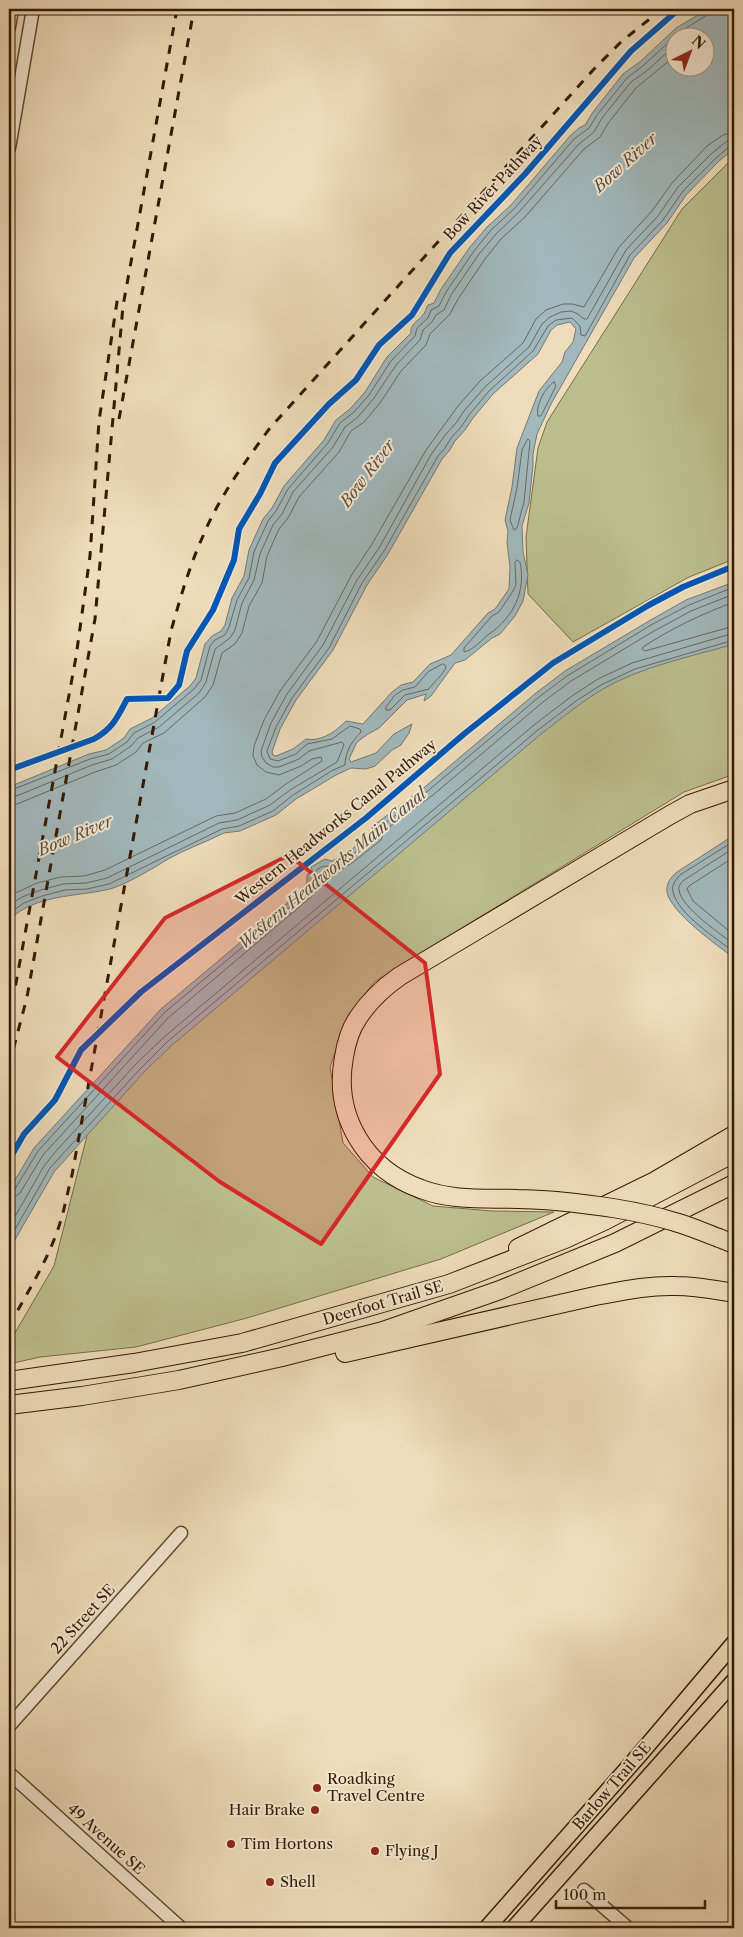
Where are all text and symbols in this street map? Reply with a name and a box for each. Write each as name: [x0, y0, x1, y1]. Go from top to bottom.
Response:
north arrow: [666, 28, 716, 78]
text: N: [688, 32, 709, 53]
water label: Bow River: [587, 127, 662, 197]
street label: Bow River Pathway: [439, 131, 547, 244]
water label: Bow River: [334, 434, 400, 512]
street label: Western Headworks Canal Pathway: [231, 734, 440, 909]
water label: Western Headworks Main Canal: [234, 782, 432, 953]
water label: Bow River: [33, 810, 117, 860]
street label: Deerfoot Trail SE: [320, 1276, 445, 1329]
street label: 22 Street SE: [46, 1580, 119, 1657]
street label: Barlow Trail SE: [568, 1738, 655, 1834]
place label: Roadking Travel Centre: [327, 1769, 425, 1805]
marker: Roadking Travel Centre: [311, 1782, 323, 1794]
street label: 49 Avenue SE: [64, 1799, 149, 1878]
place label: Hair Brake: [229, 1800, 305, 1819]
marker: Hair Brake: [309, 1804, 321, 1816]
place label: Tim Hortons: [241, 1834, 333, 1853]
marker: Tim Hortons: [225, 1838, 237, 1850]
place label: Flying J: [385, 1841, 439, 1860]
marker: Flying J: [369, 1845, 381, 1857]
place label: Shell: [280, 1872, 316, 1891]
marker: Shell: [264, 1876, 276, 1888]
scale bar: [556, 1877, 704, 1909]
text: 100 m: [563, 1885, 606, 1904]

